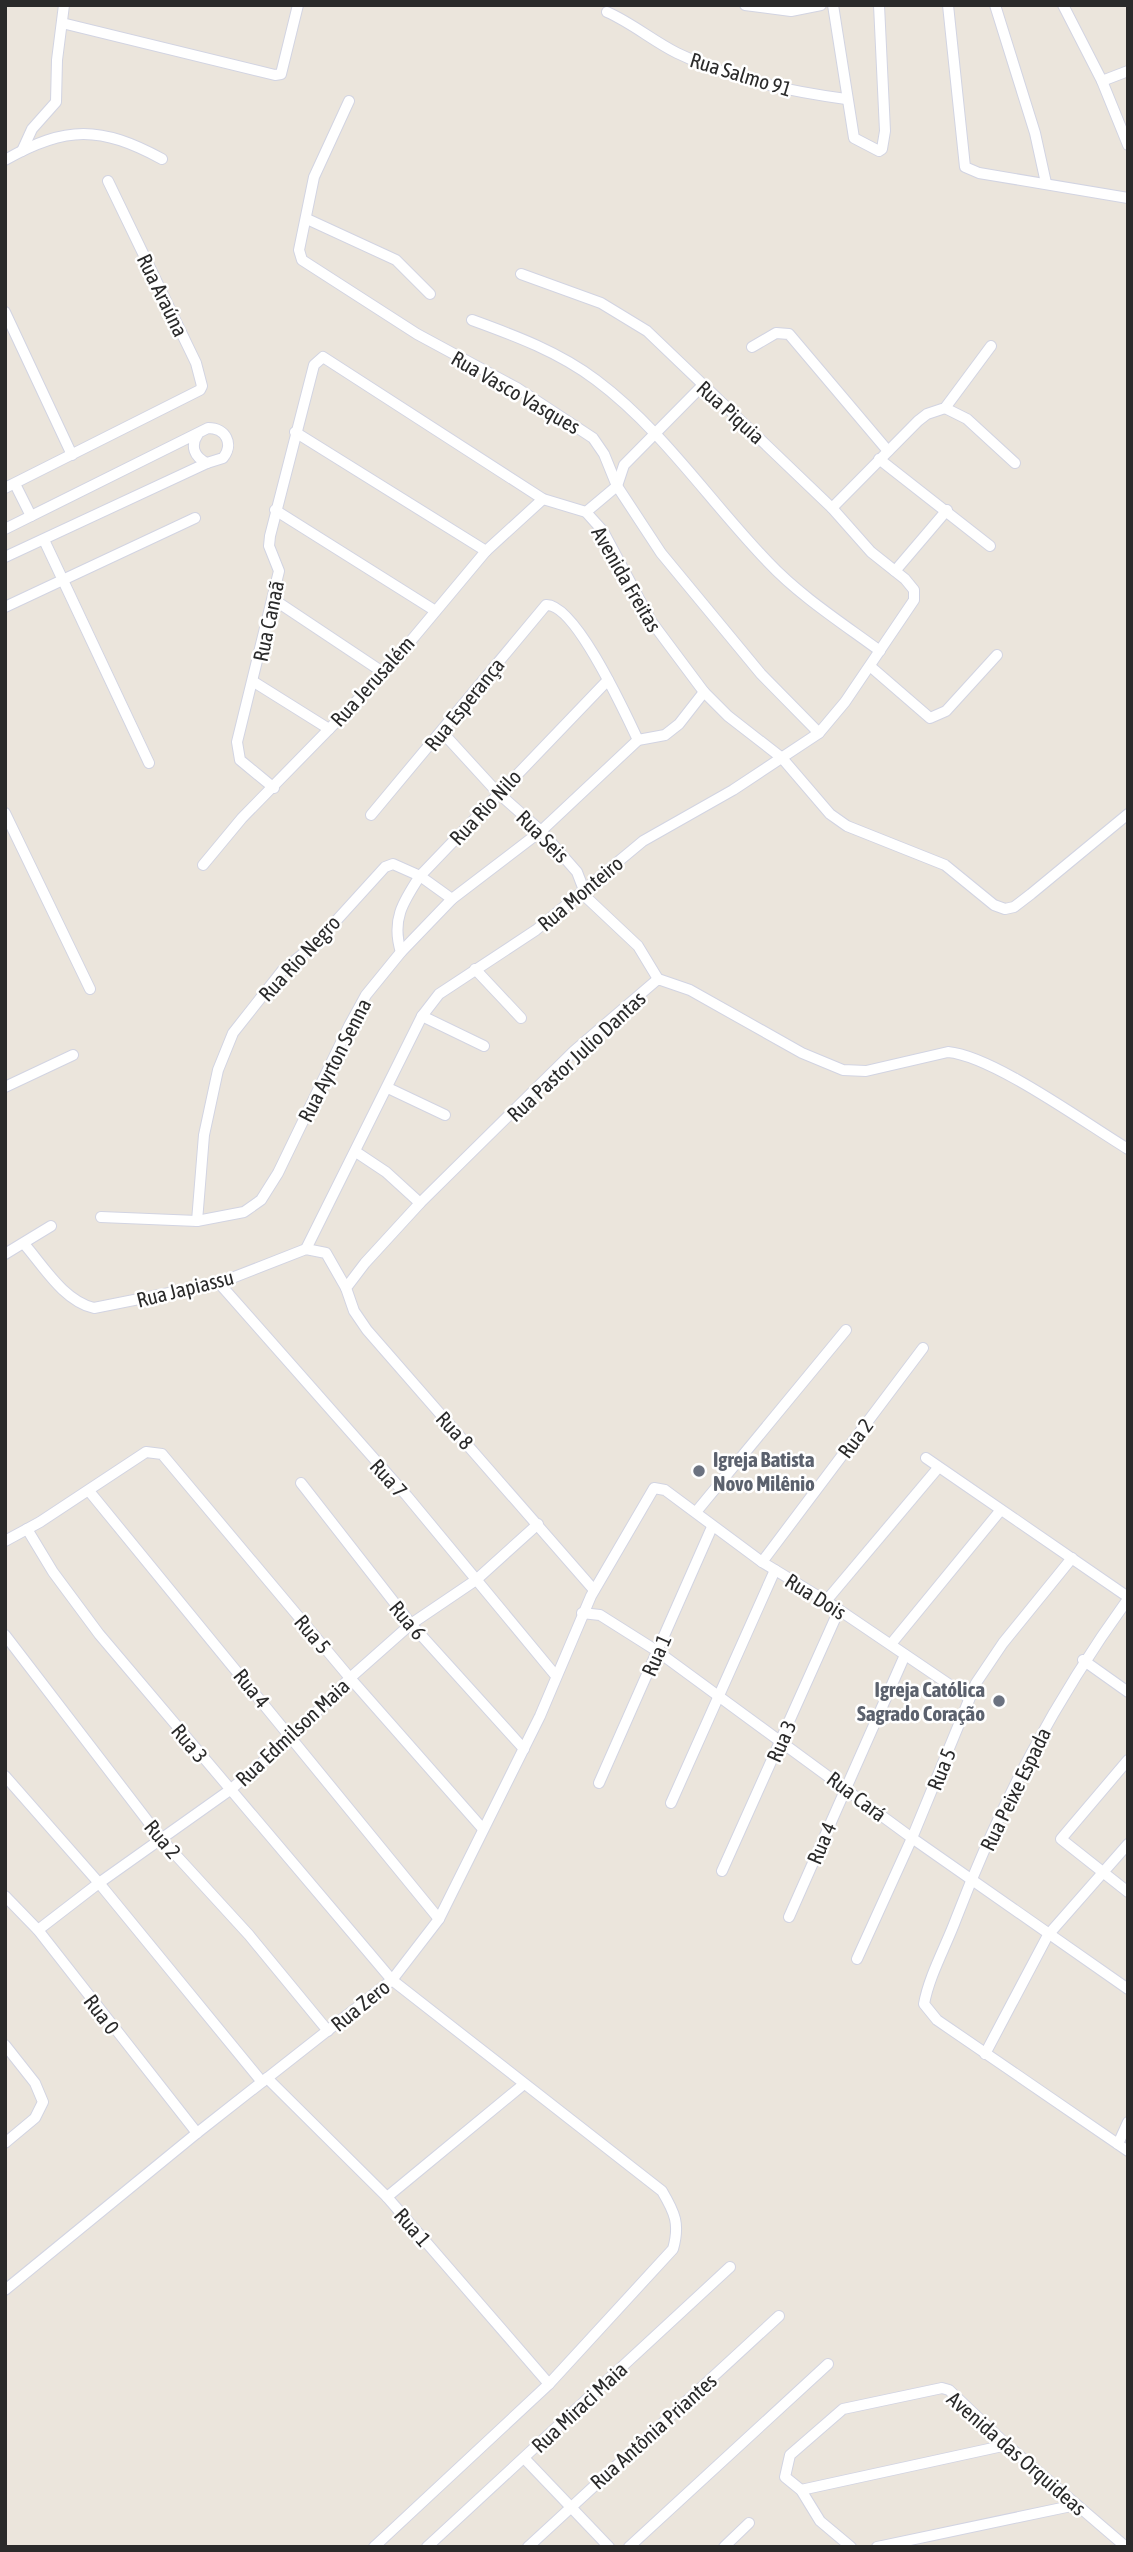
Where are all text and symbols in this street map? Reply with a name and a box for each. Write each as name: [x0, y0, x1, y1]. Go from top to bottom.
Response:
street label: Rua Salmo 91: [687, 47, 795, 101]
street label: Rua Araúna: [133, 250, 193, 340]
street label: Rua Vasco Vasques: [447, 345, 585, 439]
street label: Rua Piquia: [692, 375, 770, 449]
street label: Avenida Freitas: [587, 522, 667, 636]
street label: Rua Canaã: [248, 578, 288, 664]
street label: Rua Jerusalém: [325, 631, 419, 731]
street label: Rua Esperança: [419, 653, 509, 755]
street label: Rua Rio Nilo: [444, 765, 526, 849]
street label: Rua Seis: [512, 805, 574, 867]
street label: Rua Monteiro: [533, 850, 627, 936]
street label: Rua Rio Negro: [253, 910, 345, 1006]
street label: Rua Pastor Julio Dantas: [502, 986, 650, 1126]
street label: Rua Ayrton Senna: [293, 994, 375, 1126]
street label: Rua Japiassu: [134, 1264, 236, 1312]
street label: Rua 8: [432, 1406, 479, 1454]
street label: Rua 2: [832, 1414, 878, 1462]
place label: Igreja Batista Novo Milênio: [713, 1447, 815, 1495]
street label: Rua 7: [366, 1454, 412, 1502]
marker: Igreja Batista Novo Milênio: [691, 1463, 707, 1479]
street label: Rua Dois: [781, 1568, 851, 1624]
street label: Rua 6: [385, 1596, 431, 1644]
street label: Rua 5: [290, 1610, 336, 1658]
street label: Rua 1: [636, 1630, 676, 1680]
street label: Rua 4: [229, 1664, 275, 1712]
street label: Rua Edmilson Maia: [230, 1673, 354, 1791]
place label: Igreja Católica Sagrado Coração: [857, 1677, 985, 1725]
marker: Igreja Católica Sagrado Coração: [991, 1693, 1007, 1709]
street label: Rua 3: [761, 1716, 801, 1766]
street label: Rua 3: [167, 1719, 213, 1767]
street label: Rua Peixe Espada: [975, 1723, 1055, 1855]
street label: Rua 5: [922, 1744, 960, 1794]
street label: Rua Cará: [823, 1766, 891, 1826]
street label: Rua 2: [140, 1815, 186, 1863]
street label: Rua 4: [802, 1818, 841, 1868]
street label: Rua Zero: [326, 1974, 394, 2036]
street label: Rua 0: [79, 1990, 125, 2039]
street label: Rua 1: [390, 2203, 436, 2251]
street label: Rua Miraci Maia: [526, 2357, 632, 2457]
street label: Rua Antônia Priantes: [585, 2368, 721, 2494]
street label: Avenida das Orquideas: [943, 2386, 1091, 2520]

